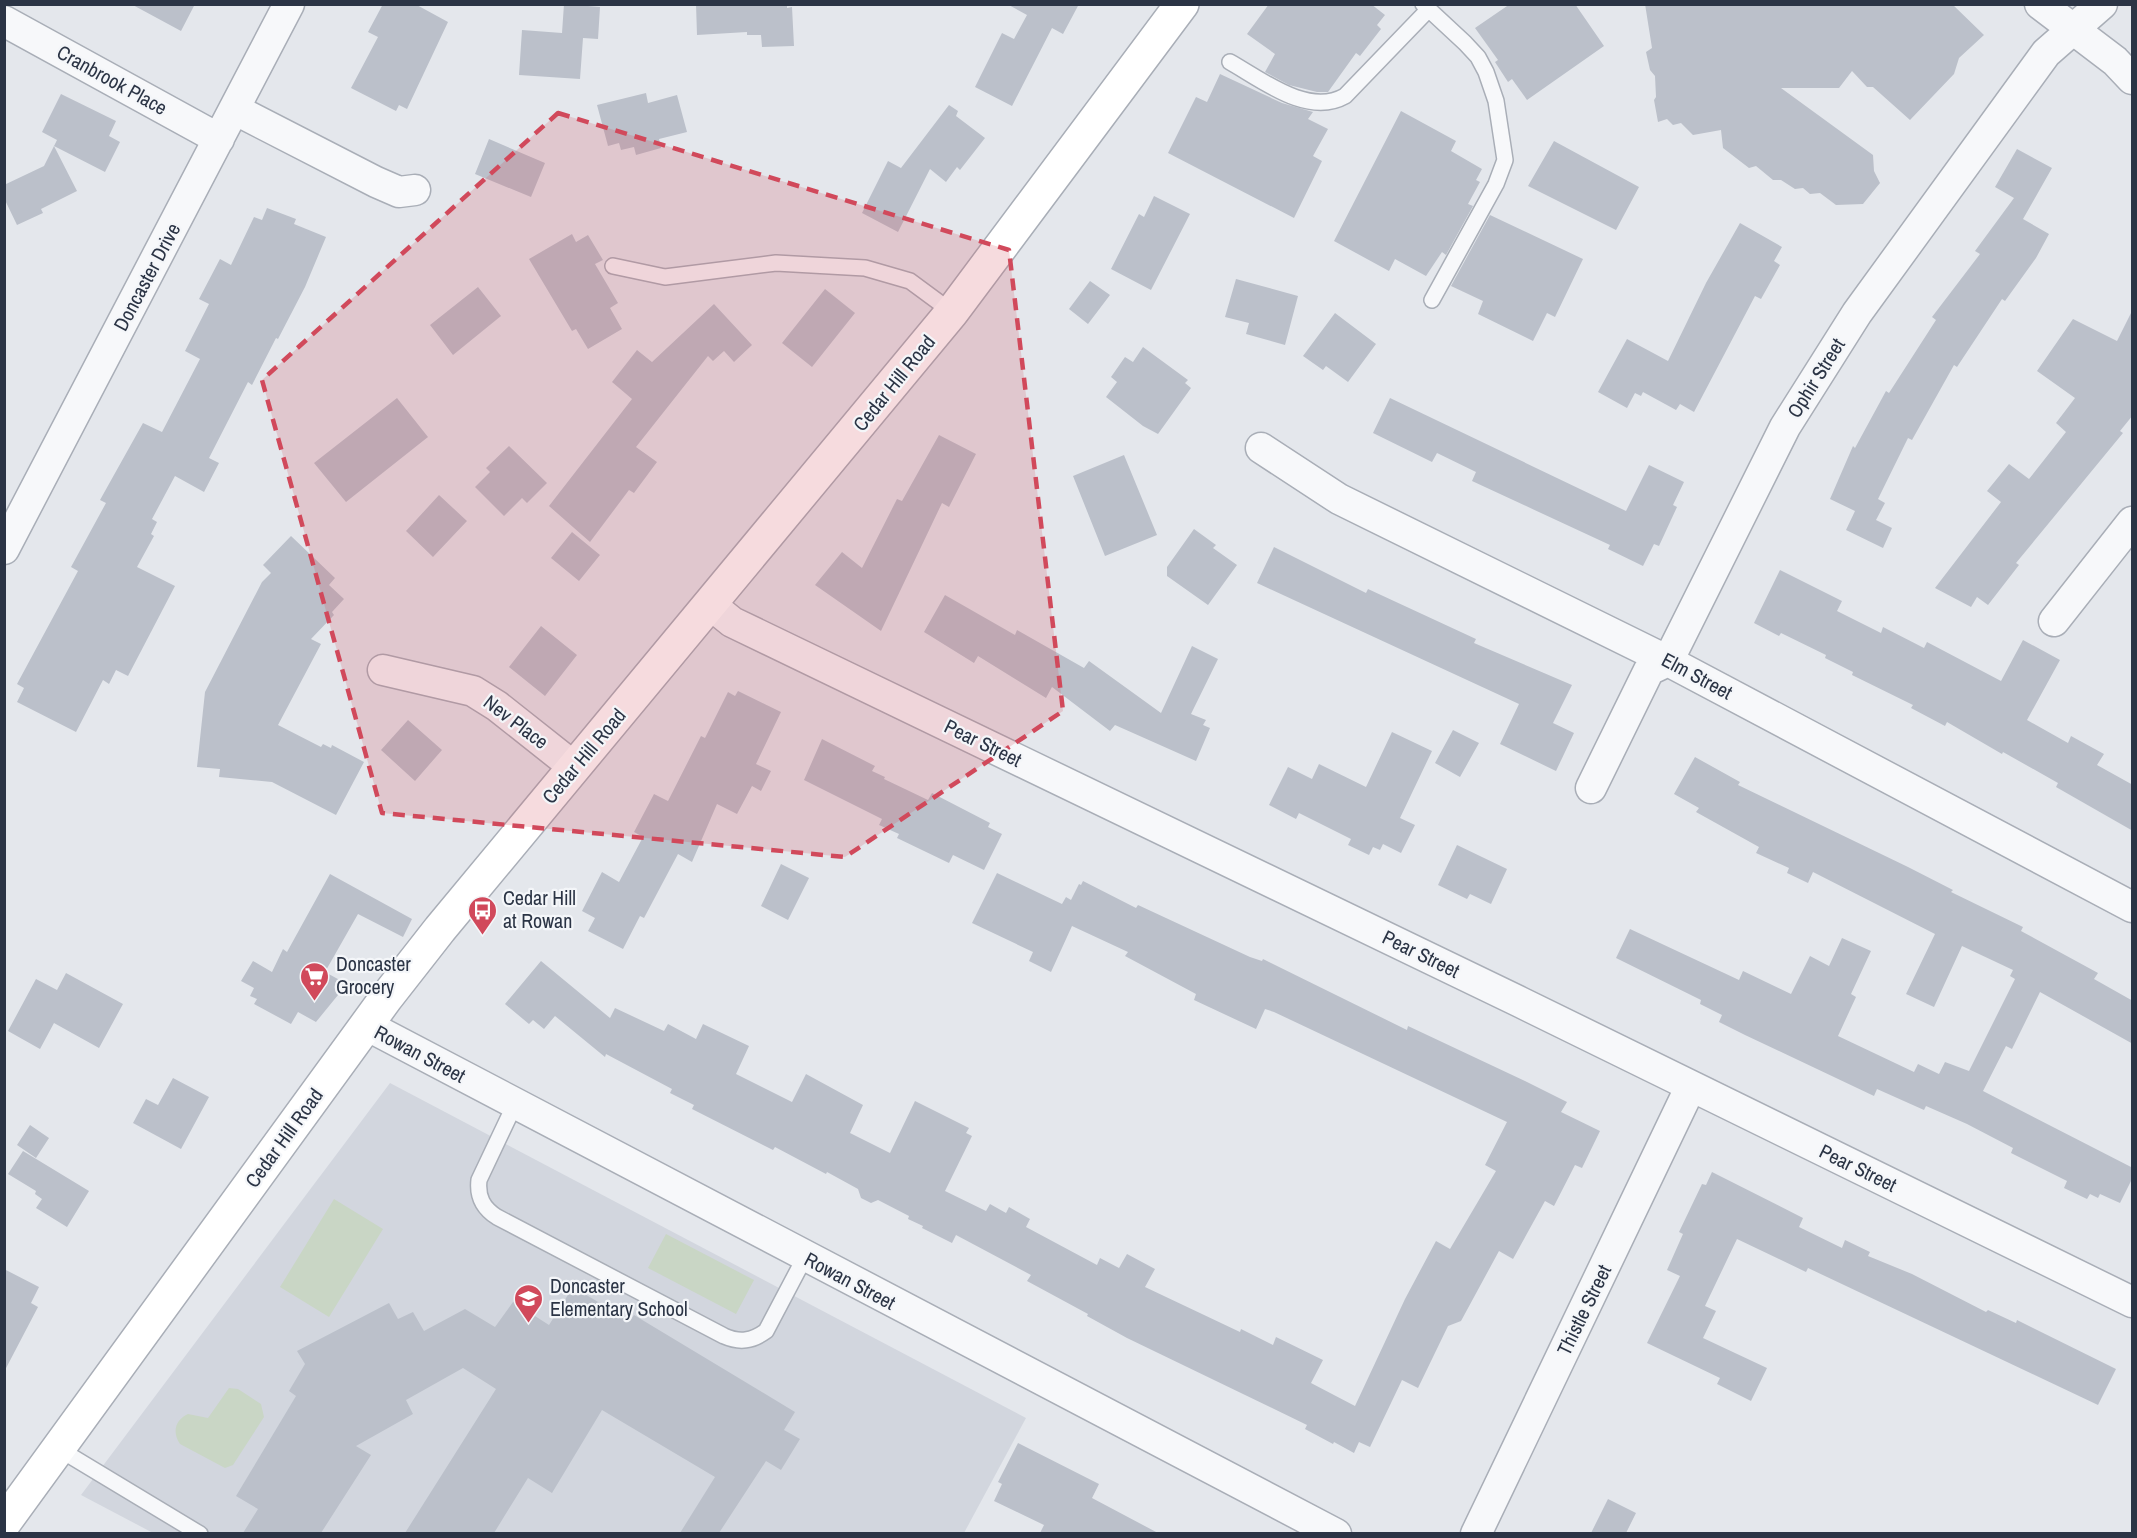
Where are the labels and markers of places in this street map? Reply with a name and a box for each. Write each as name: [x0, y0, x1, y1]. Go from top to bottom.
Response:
place label: Cedar Hill at Rowan: [503, 884, 576, 934]
bus stop icon: Cedar Hill at Rowan: [466, 894, 498, 936]
place label: Doncaster Grocery: [336, 950, 411, 1000]
supermarket icon: Doncaster Grocery: [299, 960, 331, 1002]
place label: Doncaster Elementary School: [550, 1272, 688, 1322]
school or university icon: Doncaster Elementary School: [513, 1282, 545, 1324]

